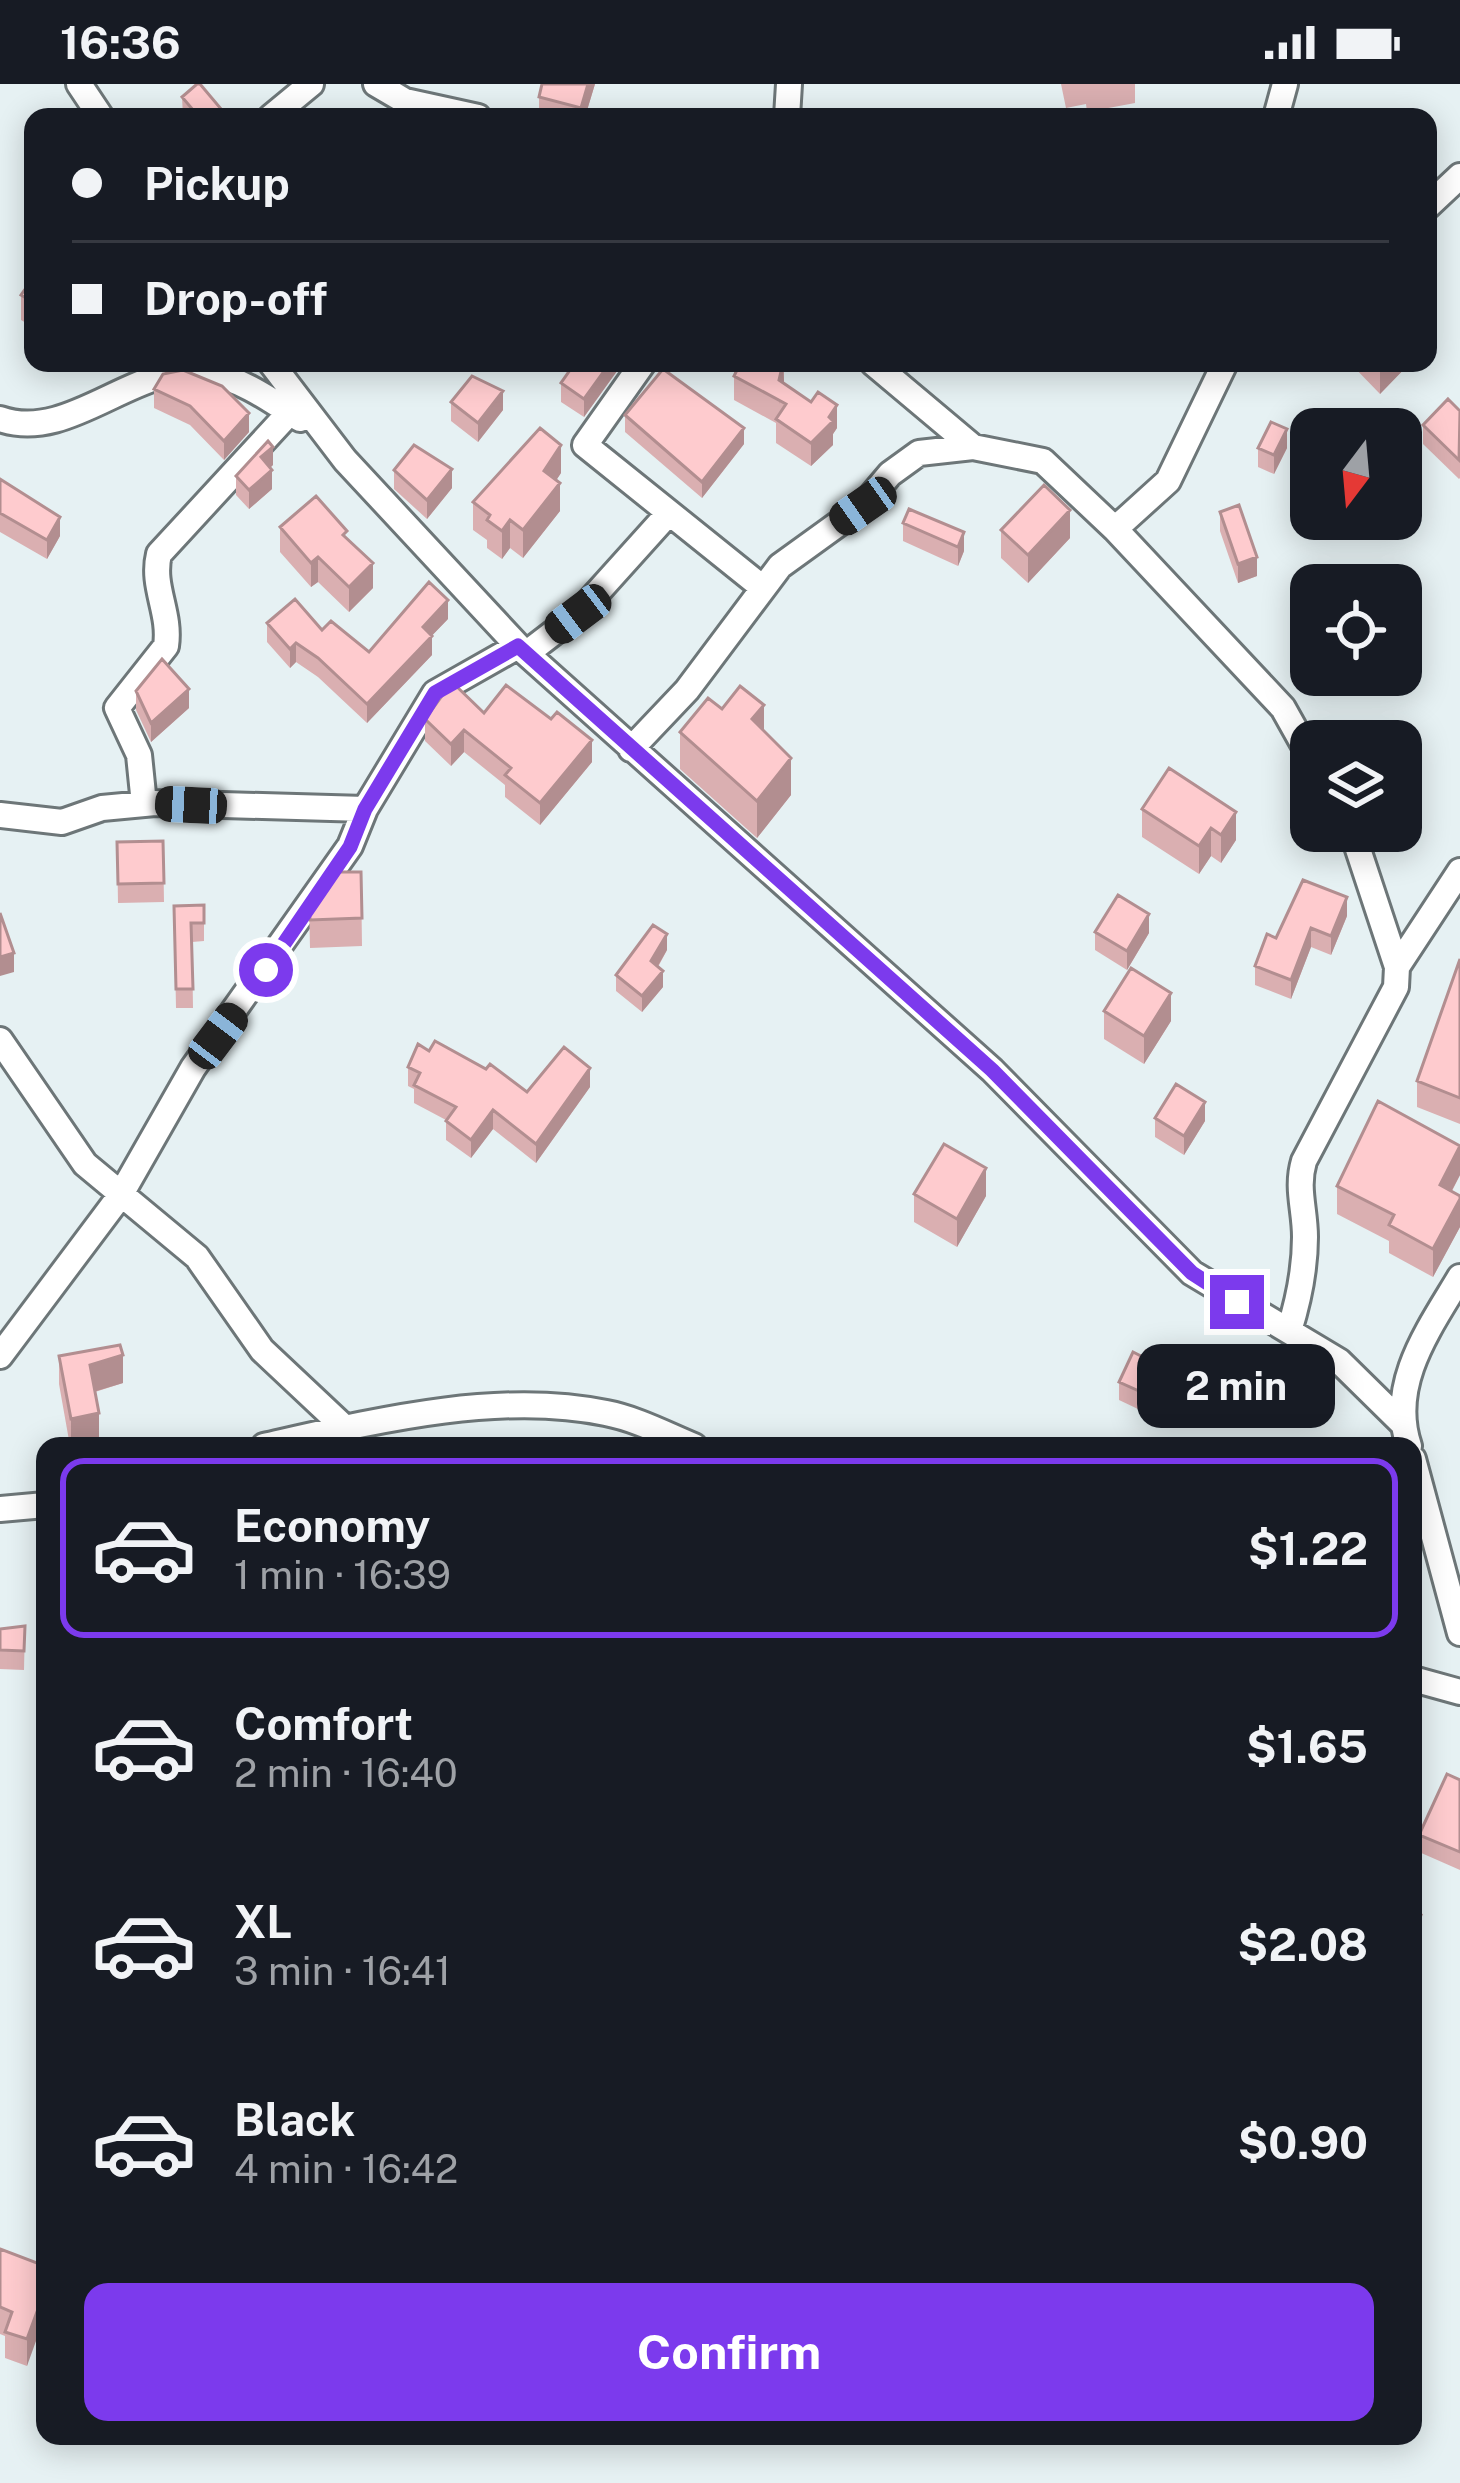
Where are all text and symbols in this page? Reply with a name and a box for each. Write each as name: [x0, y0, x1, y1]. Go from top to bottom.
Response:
text: 16:36: [60, 16, 181, 69]
text: Pickup: [144, 157, 290, 210]
text: Drop-off: [144, 272, 327, 325]
north arrow: [1290, 408, 1422, 540]
map controls: [1290, 408, 1422, 852]
car: [823, 471, 903, 541]
button: locate: [1290, 564, 1422, 696]
car: [538, 578, 618, 650]
button: layers: [1290, 720, 1422, 852]
car: [154, 785, 228, 825]
route start: [239, 943, 293, 997]
car: [182, 996, 254, 1076]
route end: [1210, 1275, 1264, 1329]
callout: 2 min: [1138, 1344, 1336, 1428]
text: 2 min: [1185, 1363, 1287, 1409]
icon: car: [90, 1494, 198, 1602]
text: Economy: [234, 1499, 430, 1552]
text: $1.22: [1248, 1522, 1368, 1575]
text: 1 min · 16:39: [234, 1552, 451, 1598]
icon: car: [90, 1692, 198, 1800]
text: Comfort: [234, 1697, 413, 1750]
text: $1.65: [1246, 1720, 1368, 1773]
text: 2 min · 16:40: [234, 1750, 458, 1796]
icon: car: [90, 1890, 198, 1998]
text: XL: [234, 1895, 292, 1948]
text: $2.08: [1238, 1918, 1368, 1971]
text: 3 min · 16:41: [234, 1948, 451, 1994]
icon: car: [90, 2088, 198, 2196]
text: Black: [234, 2093, 355, 2146]
text: $0.90: [1238, 2116, 1368, 2169]
text: 4 min · 16:42: [234, 2146, 458, 2192]
button: Confirm: [84, 2283, 1374, 2421]

